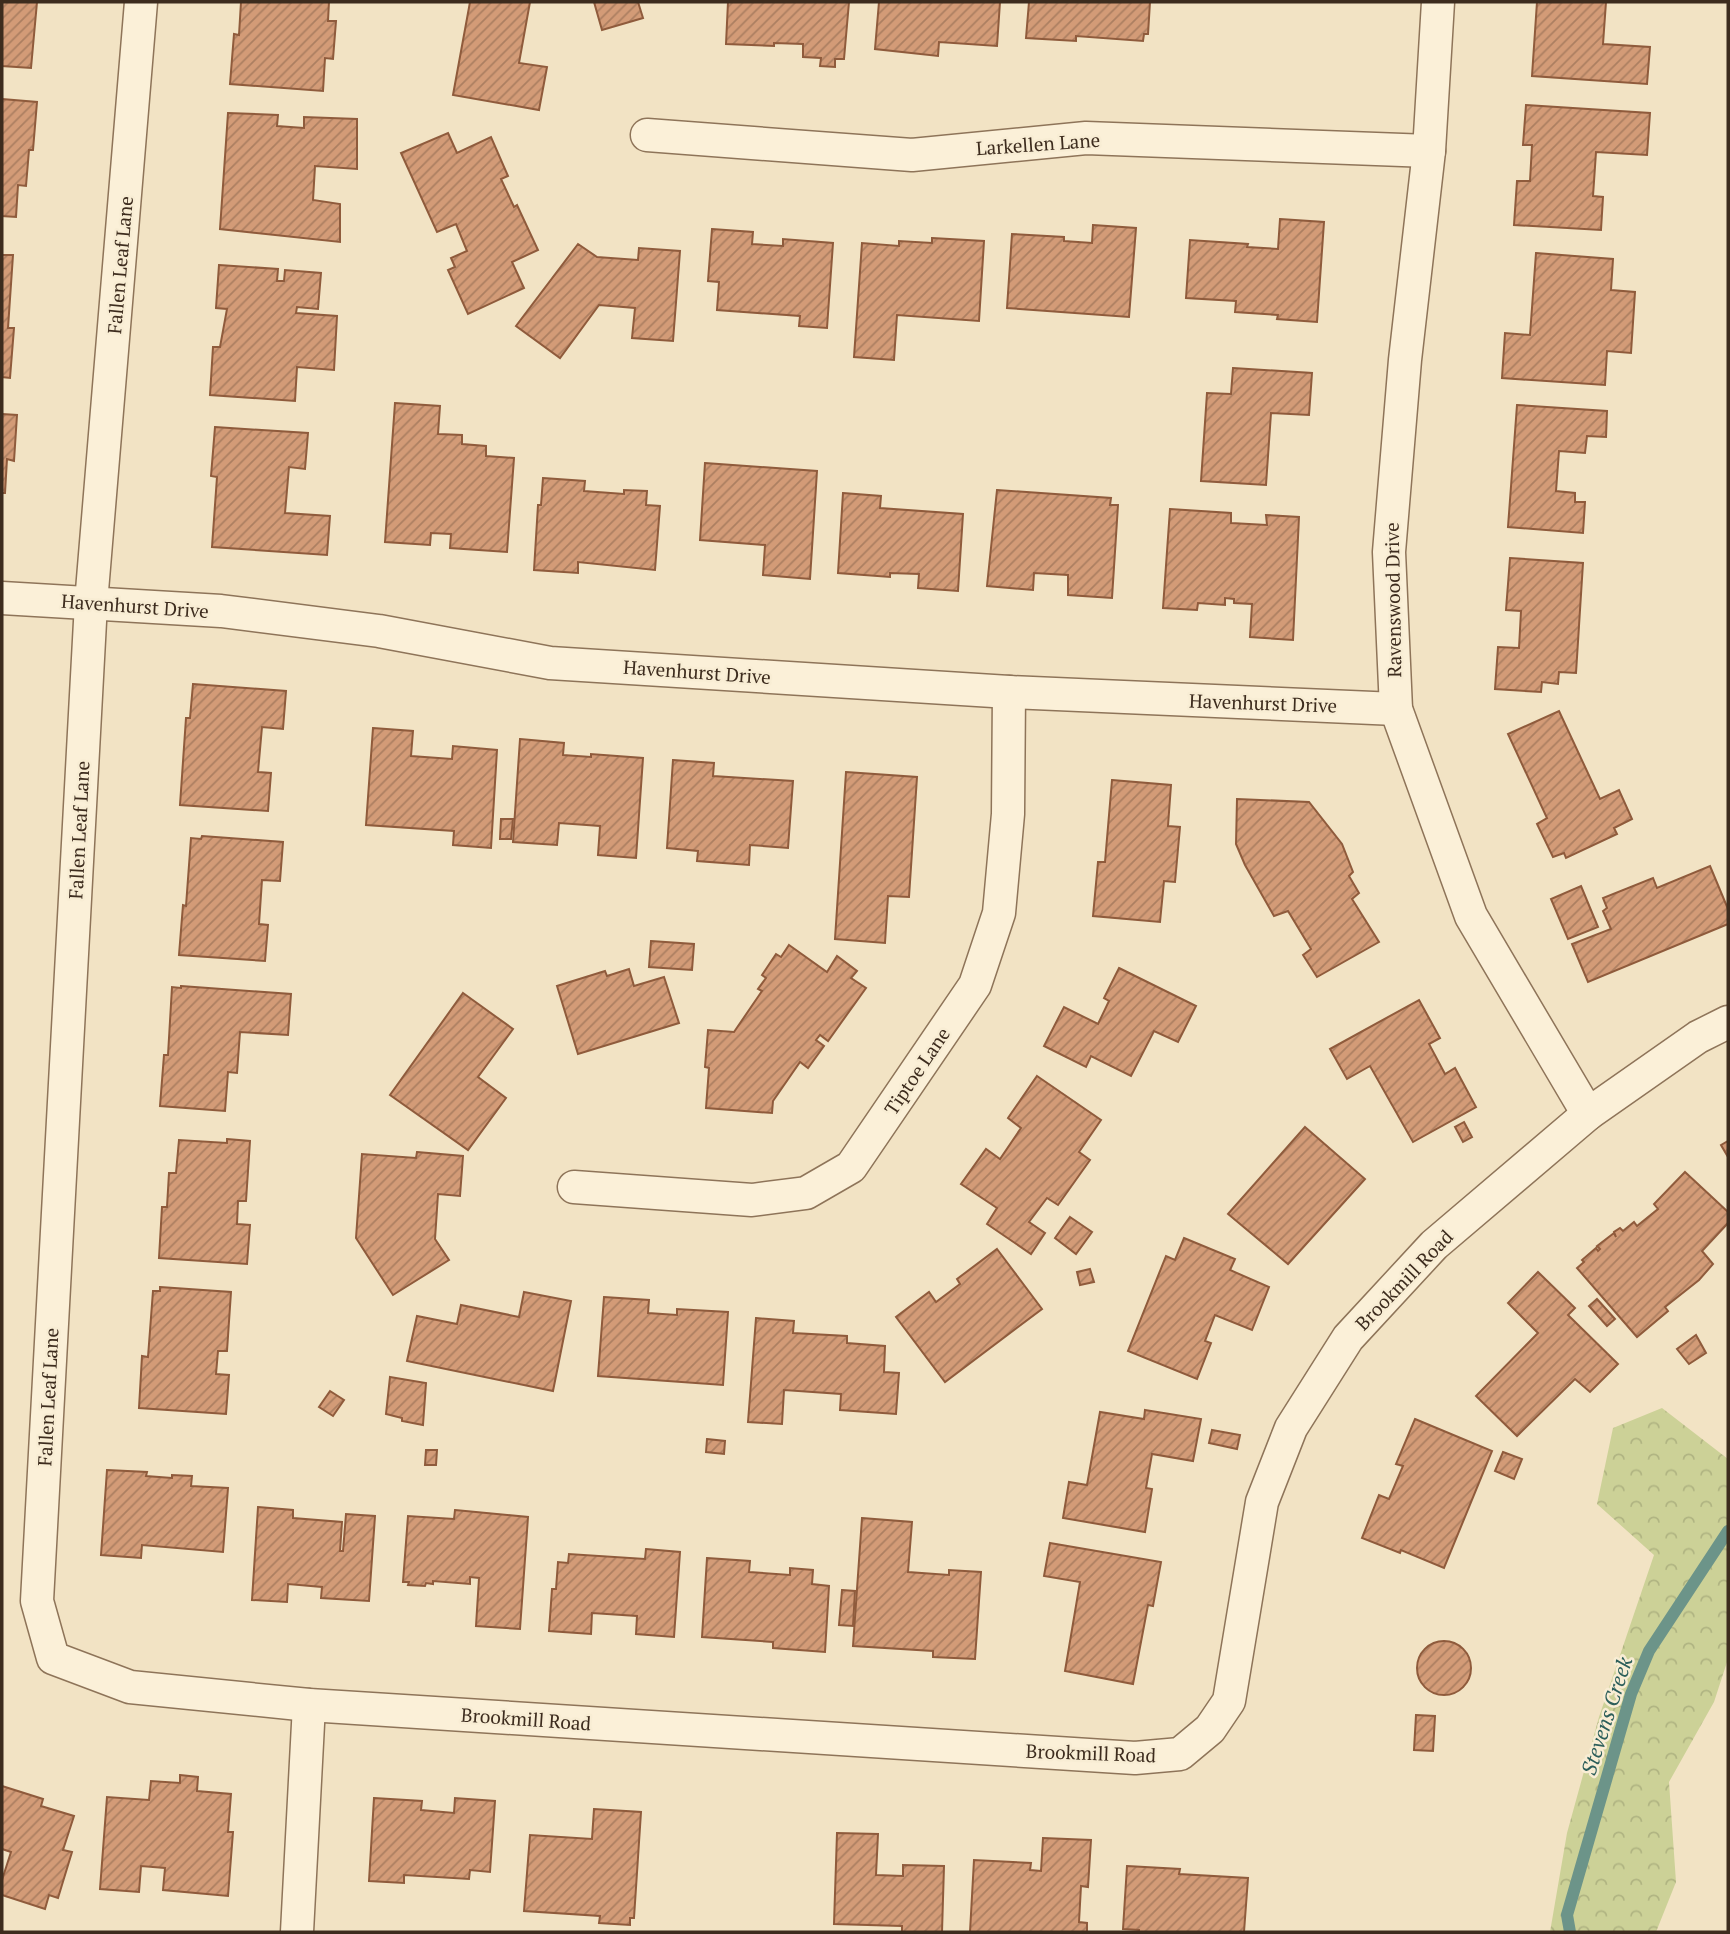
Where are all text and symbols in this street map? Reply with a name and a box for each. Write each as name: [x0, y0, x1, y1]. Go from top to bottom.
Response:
street label: Larkellen Lane: [975, 127, 1101, 160]
street label: Fallen Leaf Lane: [101, 195, 138, 335]
street label: Ravenswood Drive: [1379, 522, 1406, 678]
street label: Havenhurst Drive: [60, 588, 210, 623]
street label: Havenhurst Drive: [622, 654, 772, 689]
street label: Havenhurst Drive: [1189, 687, 1337, 718]
street label: Fallen Leaf Lane: [62, 760, 95, 900]
street label: Tiptoe Lane: [878, 1022, 955, 1119]
street label: Brookmill Road: [1349, 1224, 1458, 1335]
street label: Fallen Leaf Lane: [31, 1327, 64, 1467]
water label: Stevens Creek: [1574, 1652, 1639, 1778]
street label: Brookmill Road: [460, 1701, 592, 1736]
street label: Brookmill Road: [1025, 1738, 1157, 1767]

